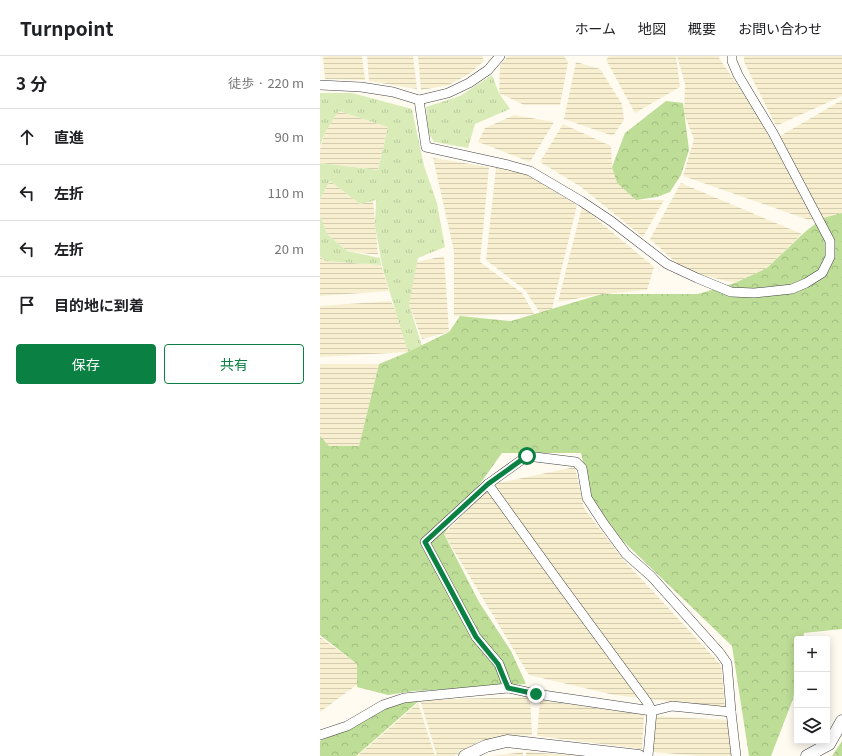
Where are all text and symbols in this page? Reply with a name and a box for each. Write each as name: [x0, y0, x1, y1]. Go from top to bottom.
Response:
text: Turnpoint: [20, 14, 114, 41]
text: ホーム: [574, 18, 616, 38]
text: 地図: [638, 18, 666, 38]
text: 概要: [688, 18, 716, 38]
text: お問い合わせ: [738, 18, 822, 38]
text: 3 分: [16, 70, 47, 95]
text: 徒歩 · 220 m: [228, 73, 304, 92]
icon: ahead: [16, 126, 38, 148]
text: 直進: [54, 126, 84, 147]
text: 90 m: [275, 127, 304, 146]
icon: left: [16, 182, 38, 204]
text: 左折: [54, 182, 84, 203]
text: 110 m: [267, 183, 304, 202]
icon: left: [16, 238, 38, 260]
text: 左折: [54, 238, 84, 259]
text: 20 m: [275, 239, 304, 258]
icon: arrive: [16, 294, 38, 316]
text: 目的地に到着: [54, 294, 144, 315]
button: 保存: [16, 344, 156, 384]
button: 共有: [164, 344, 304, 384]
route start: [518, 447, 536, 465]
map controls: [794, 636, 830, 744]
button: +: [794, 636, 830, 672]
button: −: [794, 672, 830, 708]
route end: [527, 685, 545, 703]
button: layers: [794, 708, 830, 744]

